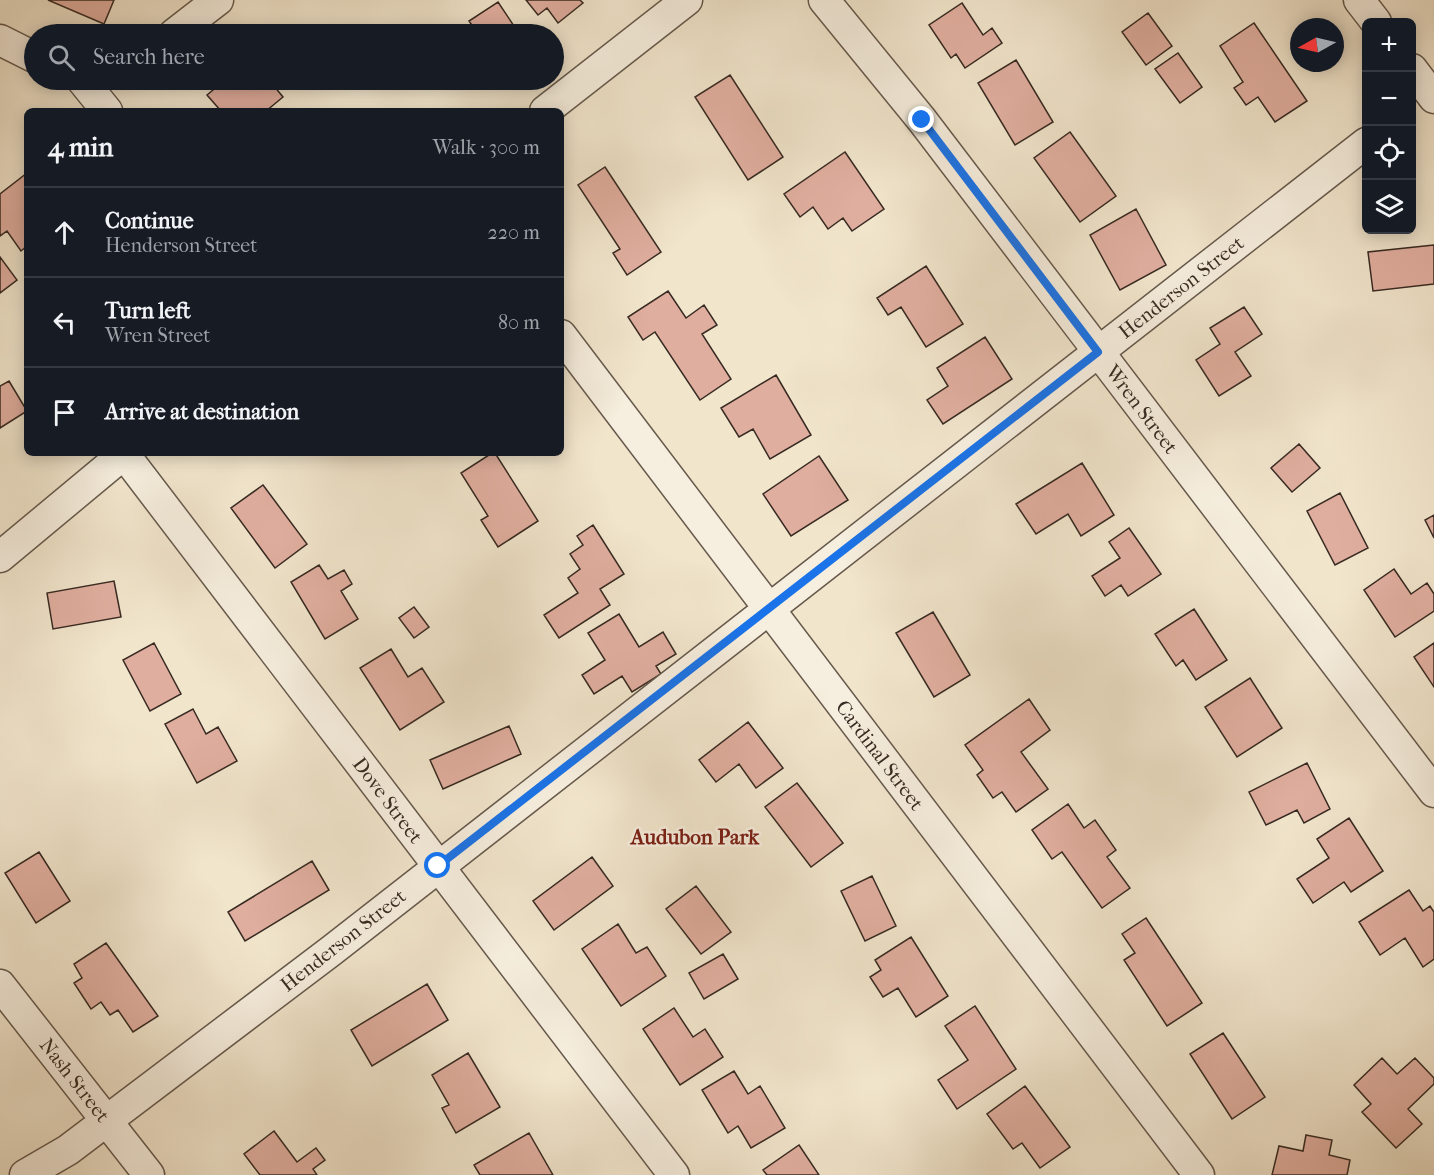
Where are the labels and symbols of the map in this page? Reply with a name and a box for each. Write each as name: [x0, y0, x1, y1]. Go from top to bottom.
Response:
north arrow: [1290, 18, 1344, 72]
route end: [908, 106, 934, 132]
street label: Henderson Street: [1114, 231, 1248, 343]
street label: Wren Street: [1100, 360, 1182, 458]
street label: Cardinal Street: [831, 696, 928, 815]
street label: Dove Street: [348, 753, 427, 848]
district label: Audubon Park: [629, 825, 760, 849]
route start: [424, 852, 450, 878]
street label: Henderson Street: [276, 884, 410, 996]
street label: Nash Street: [35, 1034, 114, 1127]

